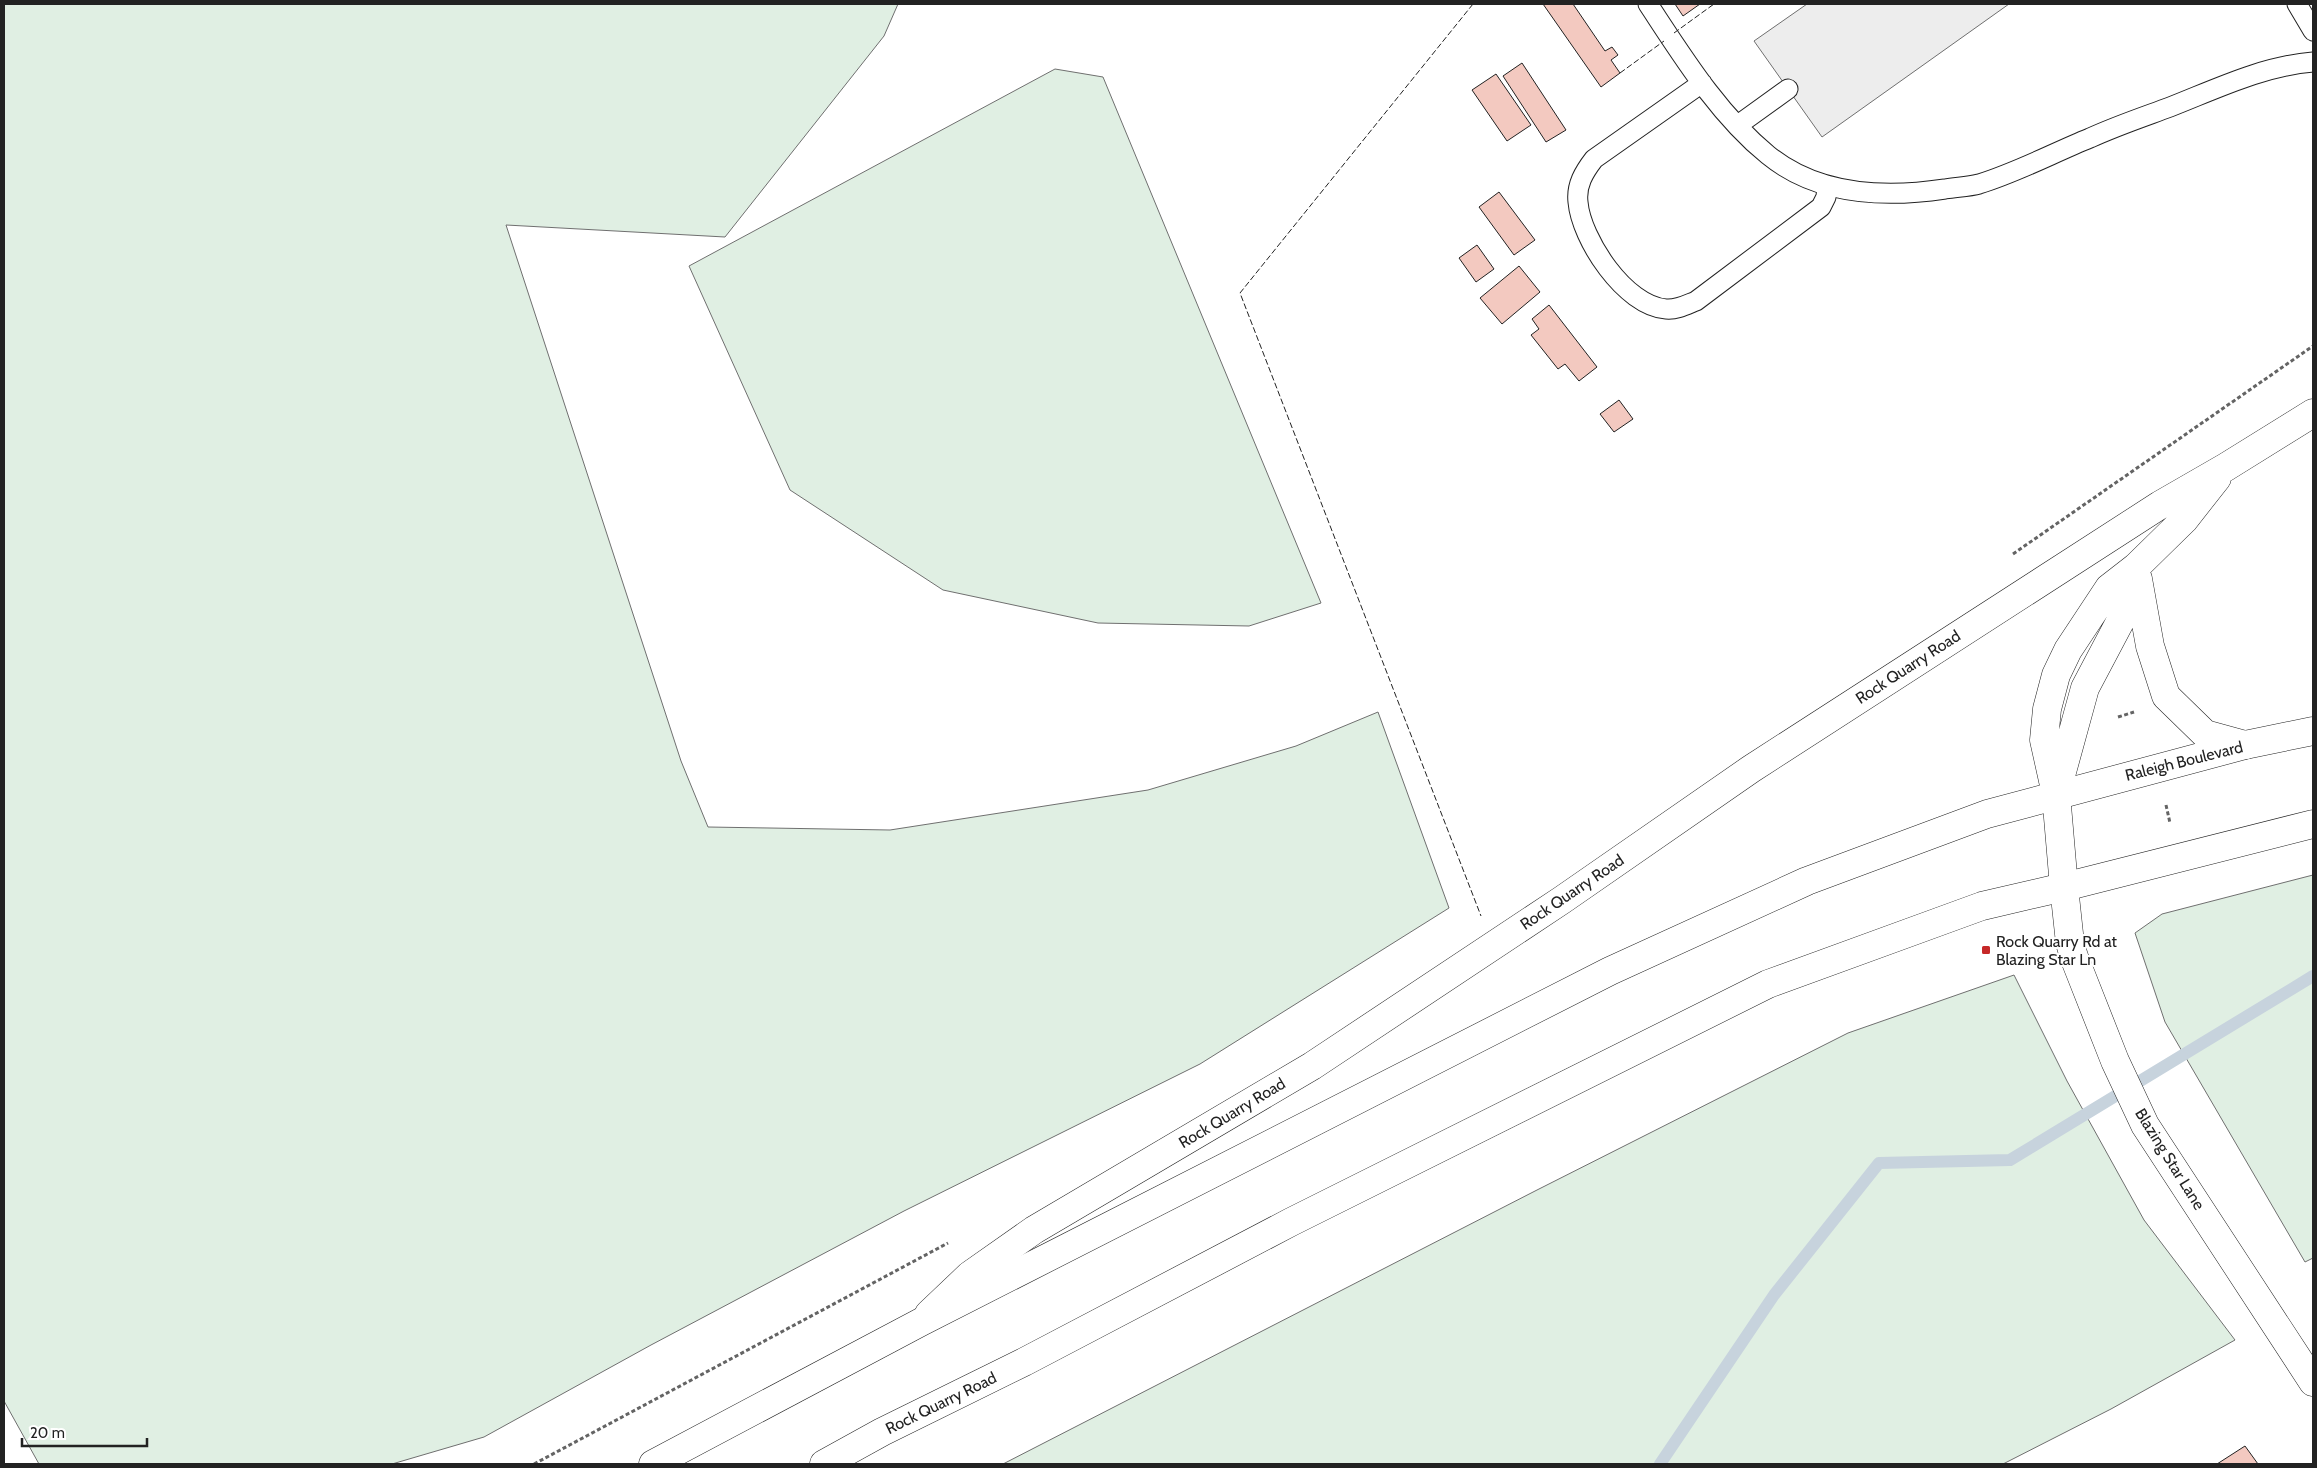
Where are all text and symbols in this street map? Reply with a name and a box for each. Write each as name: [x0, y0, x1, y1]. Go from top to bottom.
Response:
street label: Rock Quarry Road: [1852, 626, 1964, 708]
street label: Raleigh Boulevard: [2123, 737, 2245, 785]
street label: Rock Quarry Road: [1517, 850, 1627, 934]
place label: Rock Quarry Rd at Blazing Star Ln: [1996, 932, 2118, 969]
marker: Rock Quarry Rd at Blazing Star Ln: [1980, 944, 1992, 956]
street label: Rock Quarry Road: [1175, 1074, 1289, 1152]
street label: Blazing Star Lane: [2131, 1105, 2209, 1213]
street label: Rock Quarry Road: [882, 1368, 1000, 1438]
scale bar: [22, 1416, 148, 1448]
text: 20 m: [30, 1424, 65, 1442]

